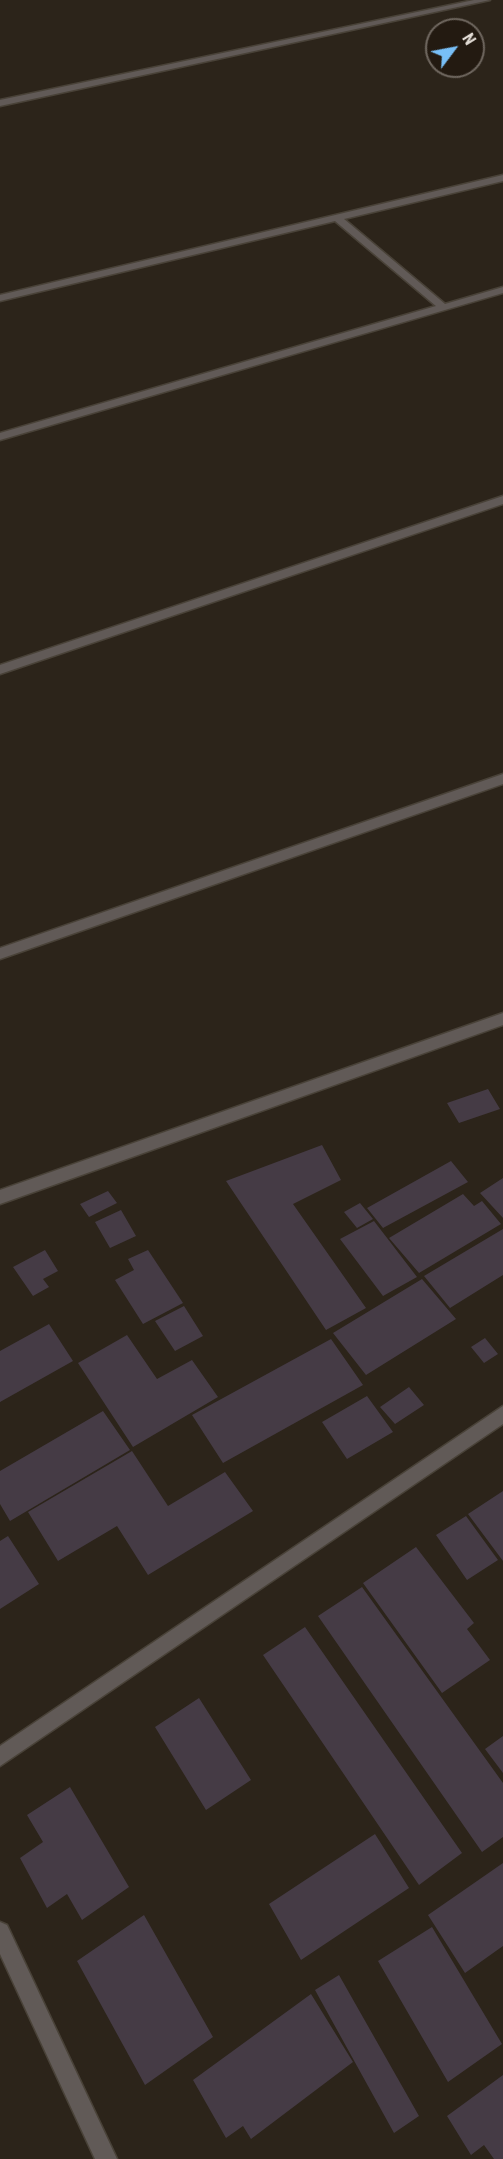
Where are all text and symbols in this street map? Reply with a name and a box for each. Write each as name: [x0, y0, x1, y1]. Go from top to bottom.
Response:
north arrow: [425, 18, 485, 78]
text: N: [458, 30, 480, 48]

